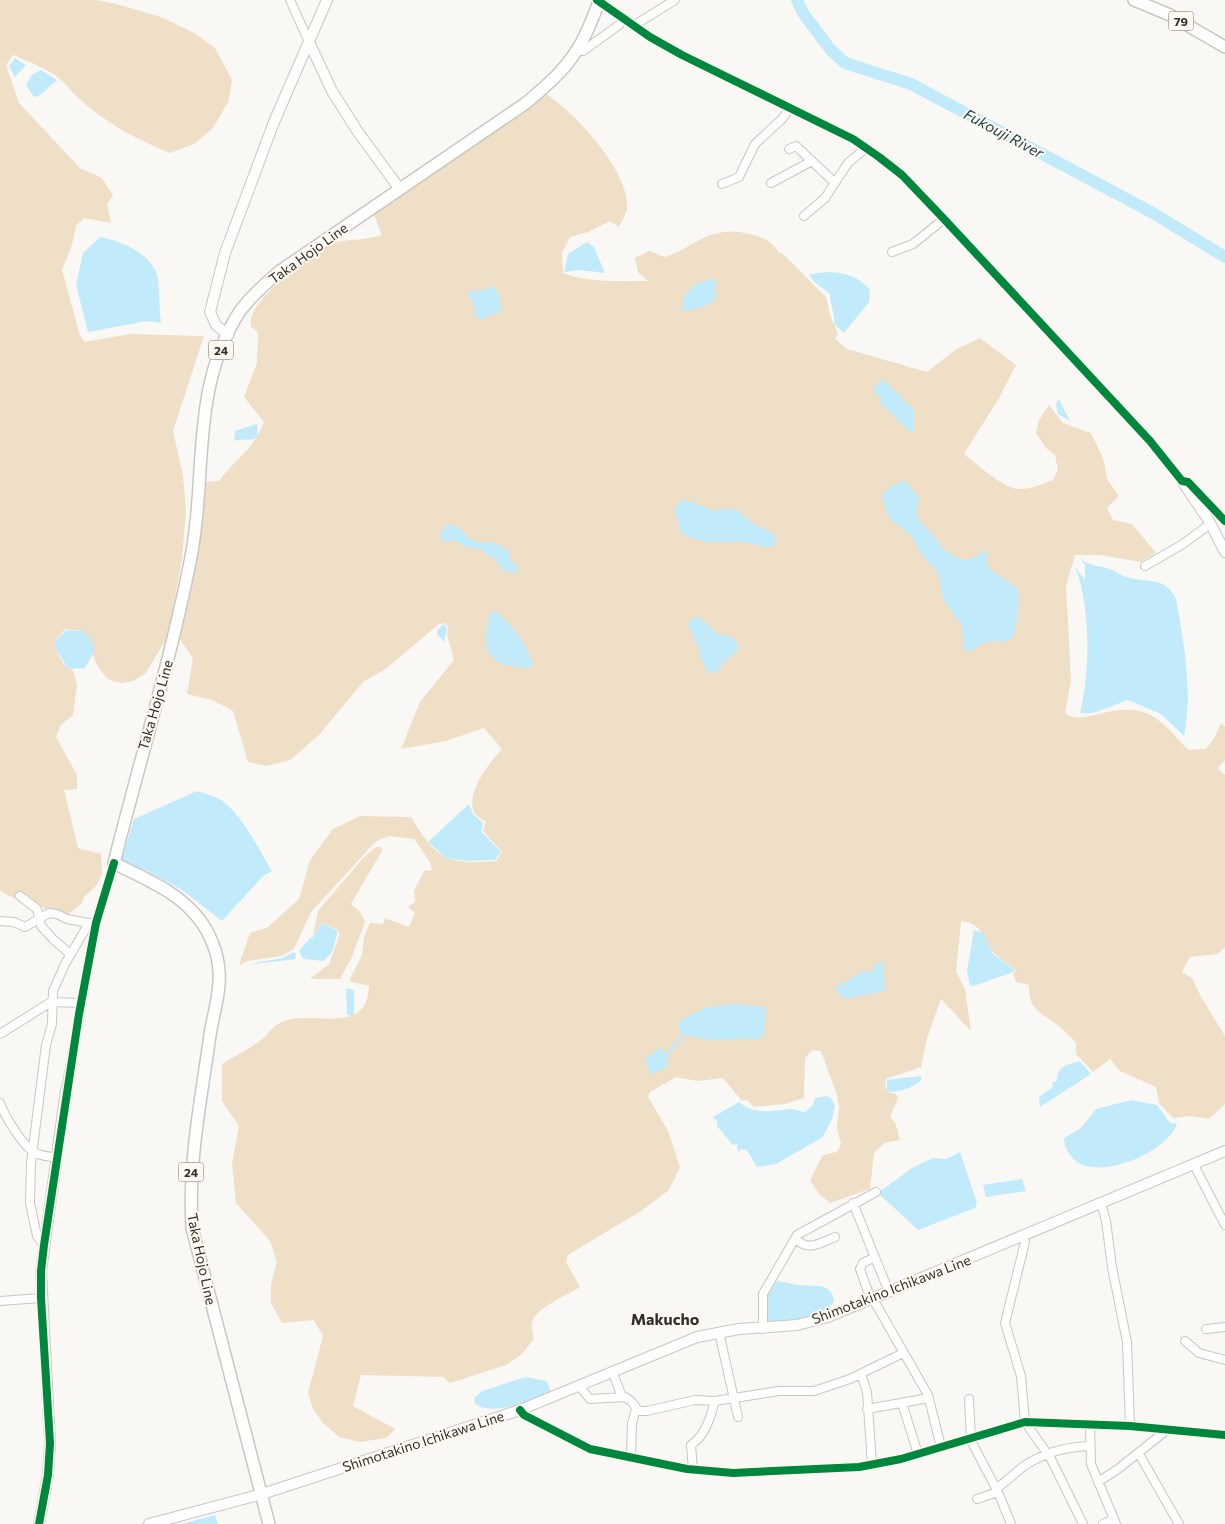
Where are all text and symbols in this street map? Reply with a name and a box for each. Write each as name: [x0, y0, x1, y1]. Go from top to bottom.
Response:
road number: 79: [1168, 12, 1194, 30]
water label: Fukouji River: [961, 104, 1048, 162]
street label: Taka Hojo Line: [265, 219, 351, 287]
road number: 24: [208, 340, 234, 360]
street label: Taka Hojo Line: [134, 658, 176, 752]
road number: 24: [178, 1162, 204, 1182]
street label: Taka Hojo Line: [184, 1212, 220, 1306]
street label: Shimotakino Ichikawa Line: [809, 1251, 973, 1327]
district label: Makucho: [631, 1309, 700, 1328]
street label: Shimotakino Ichikawa Line: [340, 1407, 506, 1475]

